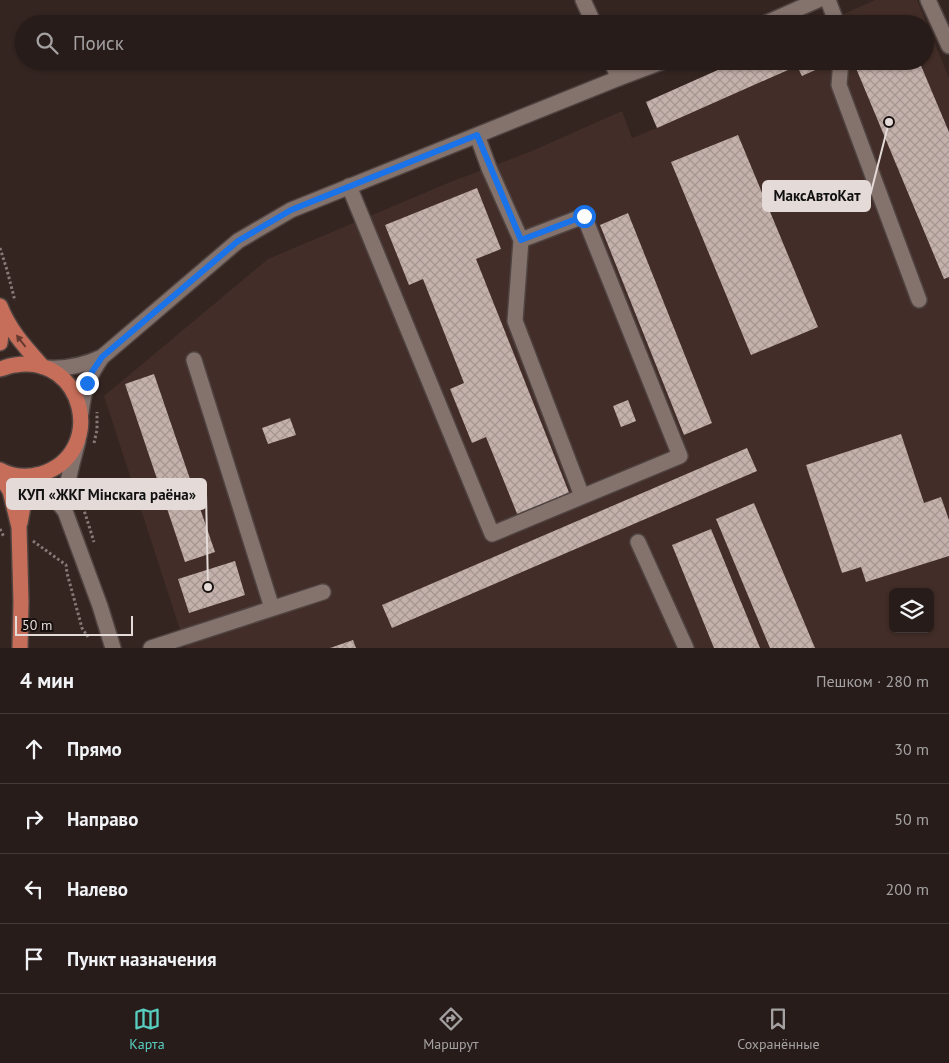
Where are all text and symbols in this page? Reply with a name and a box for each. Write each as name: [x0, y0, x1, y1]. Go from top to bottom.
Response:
search box: [15, 15, 934, 70]
icon: search: [33, 29, 61, 57]
text: Поиск: [73, 31, 124, 55]
callout: МаксАвтоКат: [763, 181, 870, 211]
text: МаксАвтоКат: [774, 186, 861, 205]
route start: [573, 205, 596, 228]
one-way arrow: [15, 335, 26, 348]
route end: [76, 372, 99, 395]
callout: КУП «ЖКГ Мінскага раёна»: [7, 479, 206, 509]
text: КУП «ЖКГ Мінскага раёна»: [18, 485, 196, 504]
map controls: [889, 588, 934, 633]
button: layers: [889, 588, 934, 633]
scale bar: [15, 613, 132, 636]
text: 50 m: [22, 616, 52, 634]
text: 4 мин: [20, 667, 74, 694]
text: Пешком · 280 m: [816, 671, 929, 691]
icon: ahead: [20, 735, 48, 763]
text: Прямо: [67, 737, 122, 761]
text: 30 m: [894, 739, 929, 759]
icon: right: [20, 805, 48, 833]
text: Направо: [67, 807, 138, 831]
text: 50 m: [894, 809, 929, 829]
icon: left: [20, 875, 48, 903]
text: Налево: [67, 877, 128, 901]
text: 200 m: [886, 879, 929, 899]
icon: arrive: [20, 945, 48, 973]
text: Пункт назначения: [67, 947, 217, 971]
tab: Карта: [129, 1005, 165, 1053]
tab: Маршрут: [423, 1005, 479, 1053]
tab: Сохранённые: [737, 1005, 820, 1053]

